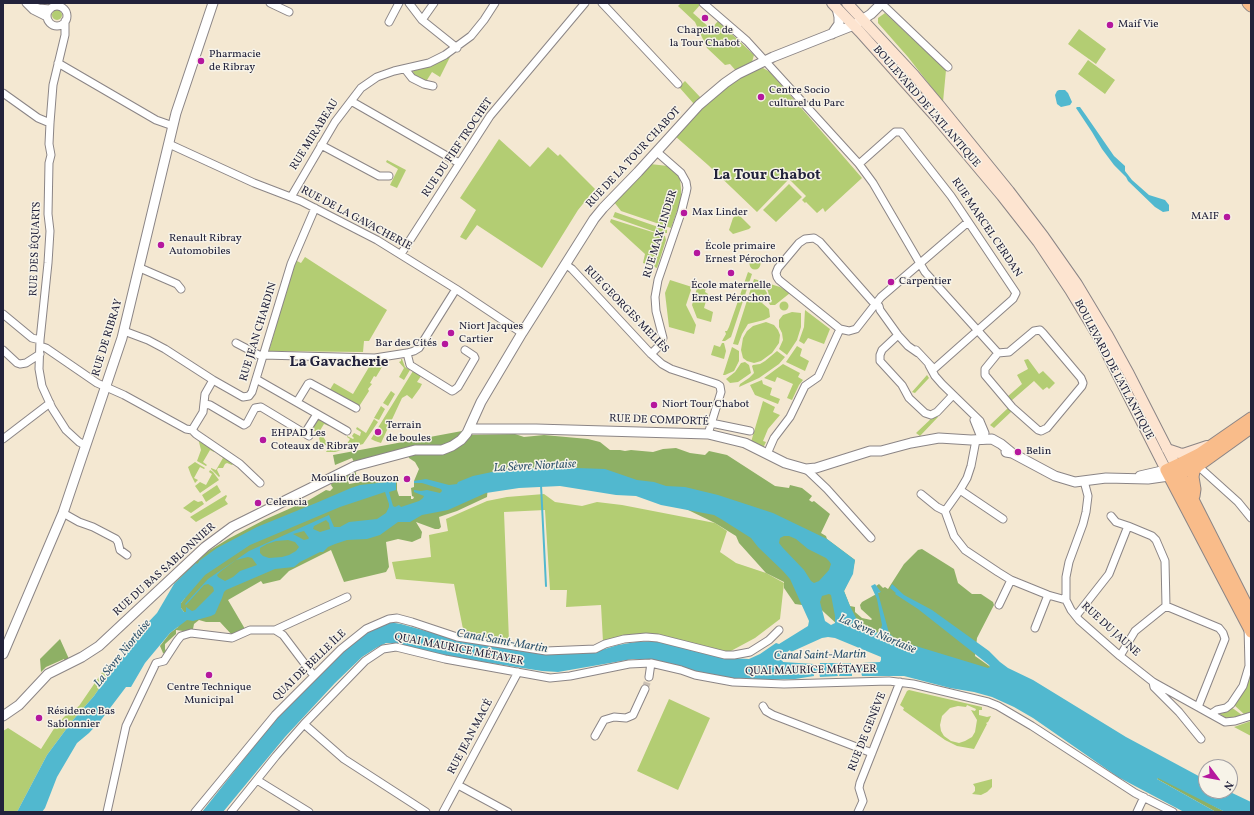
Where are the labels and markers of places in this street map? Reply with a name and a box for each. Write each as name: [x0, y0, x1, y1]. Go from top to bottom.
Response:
marker: Chapelle de la Tour Chabot: [700, 13, 710, 23]
place label: Maif Vie: [1118, 18, 1159, 32]
marker: Maif Vie: [1105, 20, 1115, 30]
place label: Chapelle de la Tour Chabot: [670, 24, 740, 50]
place label: Pharmacie de Ribray: [209, 48, 261, 74]
marker: Pharmacie de Ribray: [196, 56, 206, 66]
place label: Centre Socio culturel du Parc: [769, 84, 845, 110]
marker: Centre Socio culturel du Parc: [756, 92, 766, 102]
place label: Max Linder: [692, 206, 748, 220]
marker: Max Linder: [679, 208, 689, 218]
place label: MAIF: [1191, 210, 1219, 224]
marker: MAIF: [1222, 212, 1232, 222]
place label: Renault Ribray Automobiles: [169, 232, 242, 258]
marker: Renault Ribray Automobiles: [156, 240, 166, 250]
place label: École primaire Ernest Pérochon: [705, 240, 784, 266]
marker: École primaire Ernest Pérochon: [692, 248, 702, 258]
marker: École maternelle Ernest Pérochon: [726, 268, 736, 278]
place label: Carpentier: [899, 275, 951, 289]
marker: Carpentier: [886, 277, 896, 287]
place label: École maternelle Ernest Pérochon: [691, 279, 771, 305]
place label: Niort Jacques Cartier: [459, 320, 523, 346]
marker: Niort Jacques Cartier: [446, 328, 456, 338]
place label: Bar des Cités: [375, 337, 437, 351]
marker: Bar des Cités: [440, 339, 450, 349]
place label: Niort Tour Chabot: [662, 398, 749, 412]
marker: Niort Tour Chabot: [649, 400, 659, 410]
place label: Terrain de boules: [386, 419, 431, 445]
place label: EHPAD Les Coteaux de Ribray: [271, 427, 359, 453]
marker: Terrain de boules: [373, 427, 383, 437]
marker: EHPAD Les Coteaux de Ribray: [258, 435, 268, 445]
place label: Belin: [1026, 445, 1051, 459]
marker: Belin: [1013, 447, 1023, 457]
place label: Moulin de Bouzon: [311, 472, 399, 486]
marker: Moulin de Bouzon: [402, 474, 412, 484]
place label: Celencia: [266, 496, 307, 510]
marker: Celencia: [253, 498, 263, 508]
marker: Centre Technique Municipal: [204, 670, 214, 680]
place label: Centre Technique Municipal: [167, 681, 251, 707]
place label: Résidence Bas Sablonnier: [47, 705, 115, 731]
marker: Résidence Bas Sablonnier: [34, 713, 44, 723]

